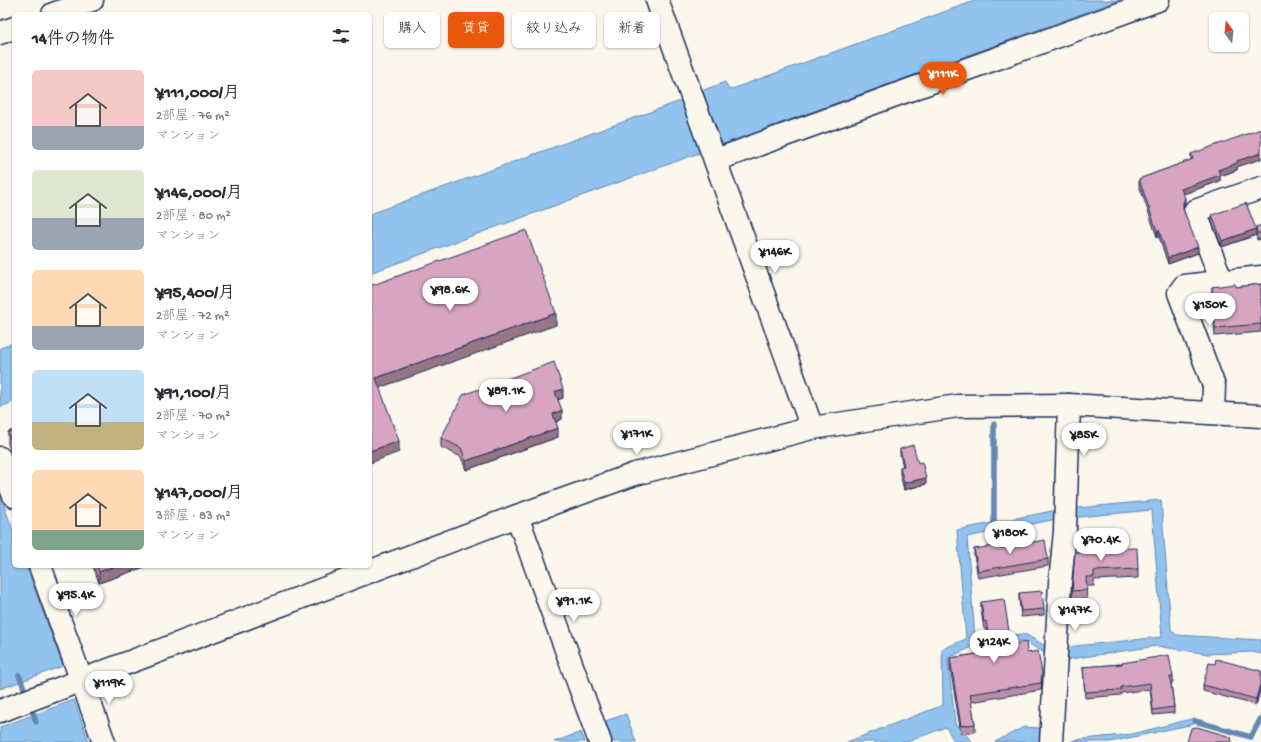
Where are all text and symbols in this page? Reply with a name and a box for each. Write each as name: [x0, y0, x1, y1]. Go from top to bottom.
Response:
chip: 購入: [384, 12, 440, 48]
chip: 賃貸: [448, 12, 504, 48]
chip: 絞り込み: [512, 12, 596, 48]
chip: 新着: [604, 12, 660, 48]
north arrow: [1209, 12, 1249, 52]
map controls: [1209, 12, 1249, 52]
icon: filters: [330, 25, 352, 47]
text: 14件の物件: [32, 30, 115, 50]
pin: ¥111K: [915, 62, 971, 96]
text: ¥111K: [929, 67, 957, 82]
text: ¥111,000/月: [156, 84, 240, 104]
icon: home: [64, 86, 112, 134]
text: 2部屋 · 76 m²: [156, 109, 229, 124]
text: マンション: [156, 129, 220, 144]
text: ¥146,000/月: [156, 184, 243, 204]
icon: home: [64, 186, 112, 234]
text: 2部屋 · 80 m²: [156, 209, 231, 224]
text: マンション: [156, 229, 220, 244]
pin: ¥146K: [747, 240, 803, 274]
text: ¥146K: [759, 245, 791, 260]
pin: ¥98.6K: [417, 278, 483, 312]
text: ¥98.6K: [431, 283, 469, 298]
text: ¥95,400/月: [156, 284, 235, 304]
icon: home: [64, 286, 112, 334]
pin: ¥150K: [1182, 293, 1238, 327]
text: ¥150K: [1194, 298, 1226, 313]
text: 2部屋 · 72 m²: [156, 309, 229, 324]
text: マンション: [156, 329, 220, 344]
pin: ¥89.1K: [473, 379, 539, 413]
text: ¥91,100/月: [156, 384, 232, 404]
text: ¥89.1K: [488, 384, 524, 399]
icon: home: [64, 386, 112, 434]
text: 2部屋 · 70 m²: [156, 409, 230, 424]
pin: ¥171K: [609, 422, 665, 456]
pin: ¥85K: [1060, 423, 1108, 457]
text: ¥171K: [622, 427, 652, 442]
text: ¥85K: [1070, 428, 1098, 443]
text: マンション: [156, 429, 220, 444]
text: ¥147,000/月: [156, 484, 243, 504]
icon: home: [64, 486, 112, 534]
text: 3部屋 · 83 m²: [156, 509, 230, 524]
pin: ¥180K: [982, 521, 1038, 555]
text: ¥180K: [994, 526, 1026, 541]
pin: ¥70.4K: [1068, 528, 1134, 562]
text: マンション: [156, 529, 220, 544]
text: ¥70.4K: [1082, 533, 1120, 548]
pin: ¥95.4K: [43, 583, 109, 617]
text: ¥95.4K: [58, 588, 94, 603]
pin: ¥91.1K: [541, 589, 607, 623]
text: ¥91.1K: [557, 594, 591, 609]
pin: ¥147K: [1047, 598, 1103, 632]
text: ¥147K: [1059, 603, 1091, 618]
pin: ¥124K: [966, 630, 1022, 664]
text: ¥124K: [979, 635, 1009, 650]
pin: ¥119K: [81, 671, 137, 705]
text: ¥119K: [94, 676, 124, 691]

